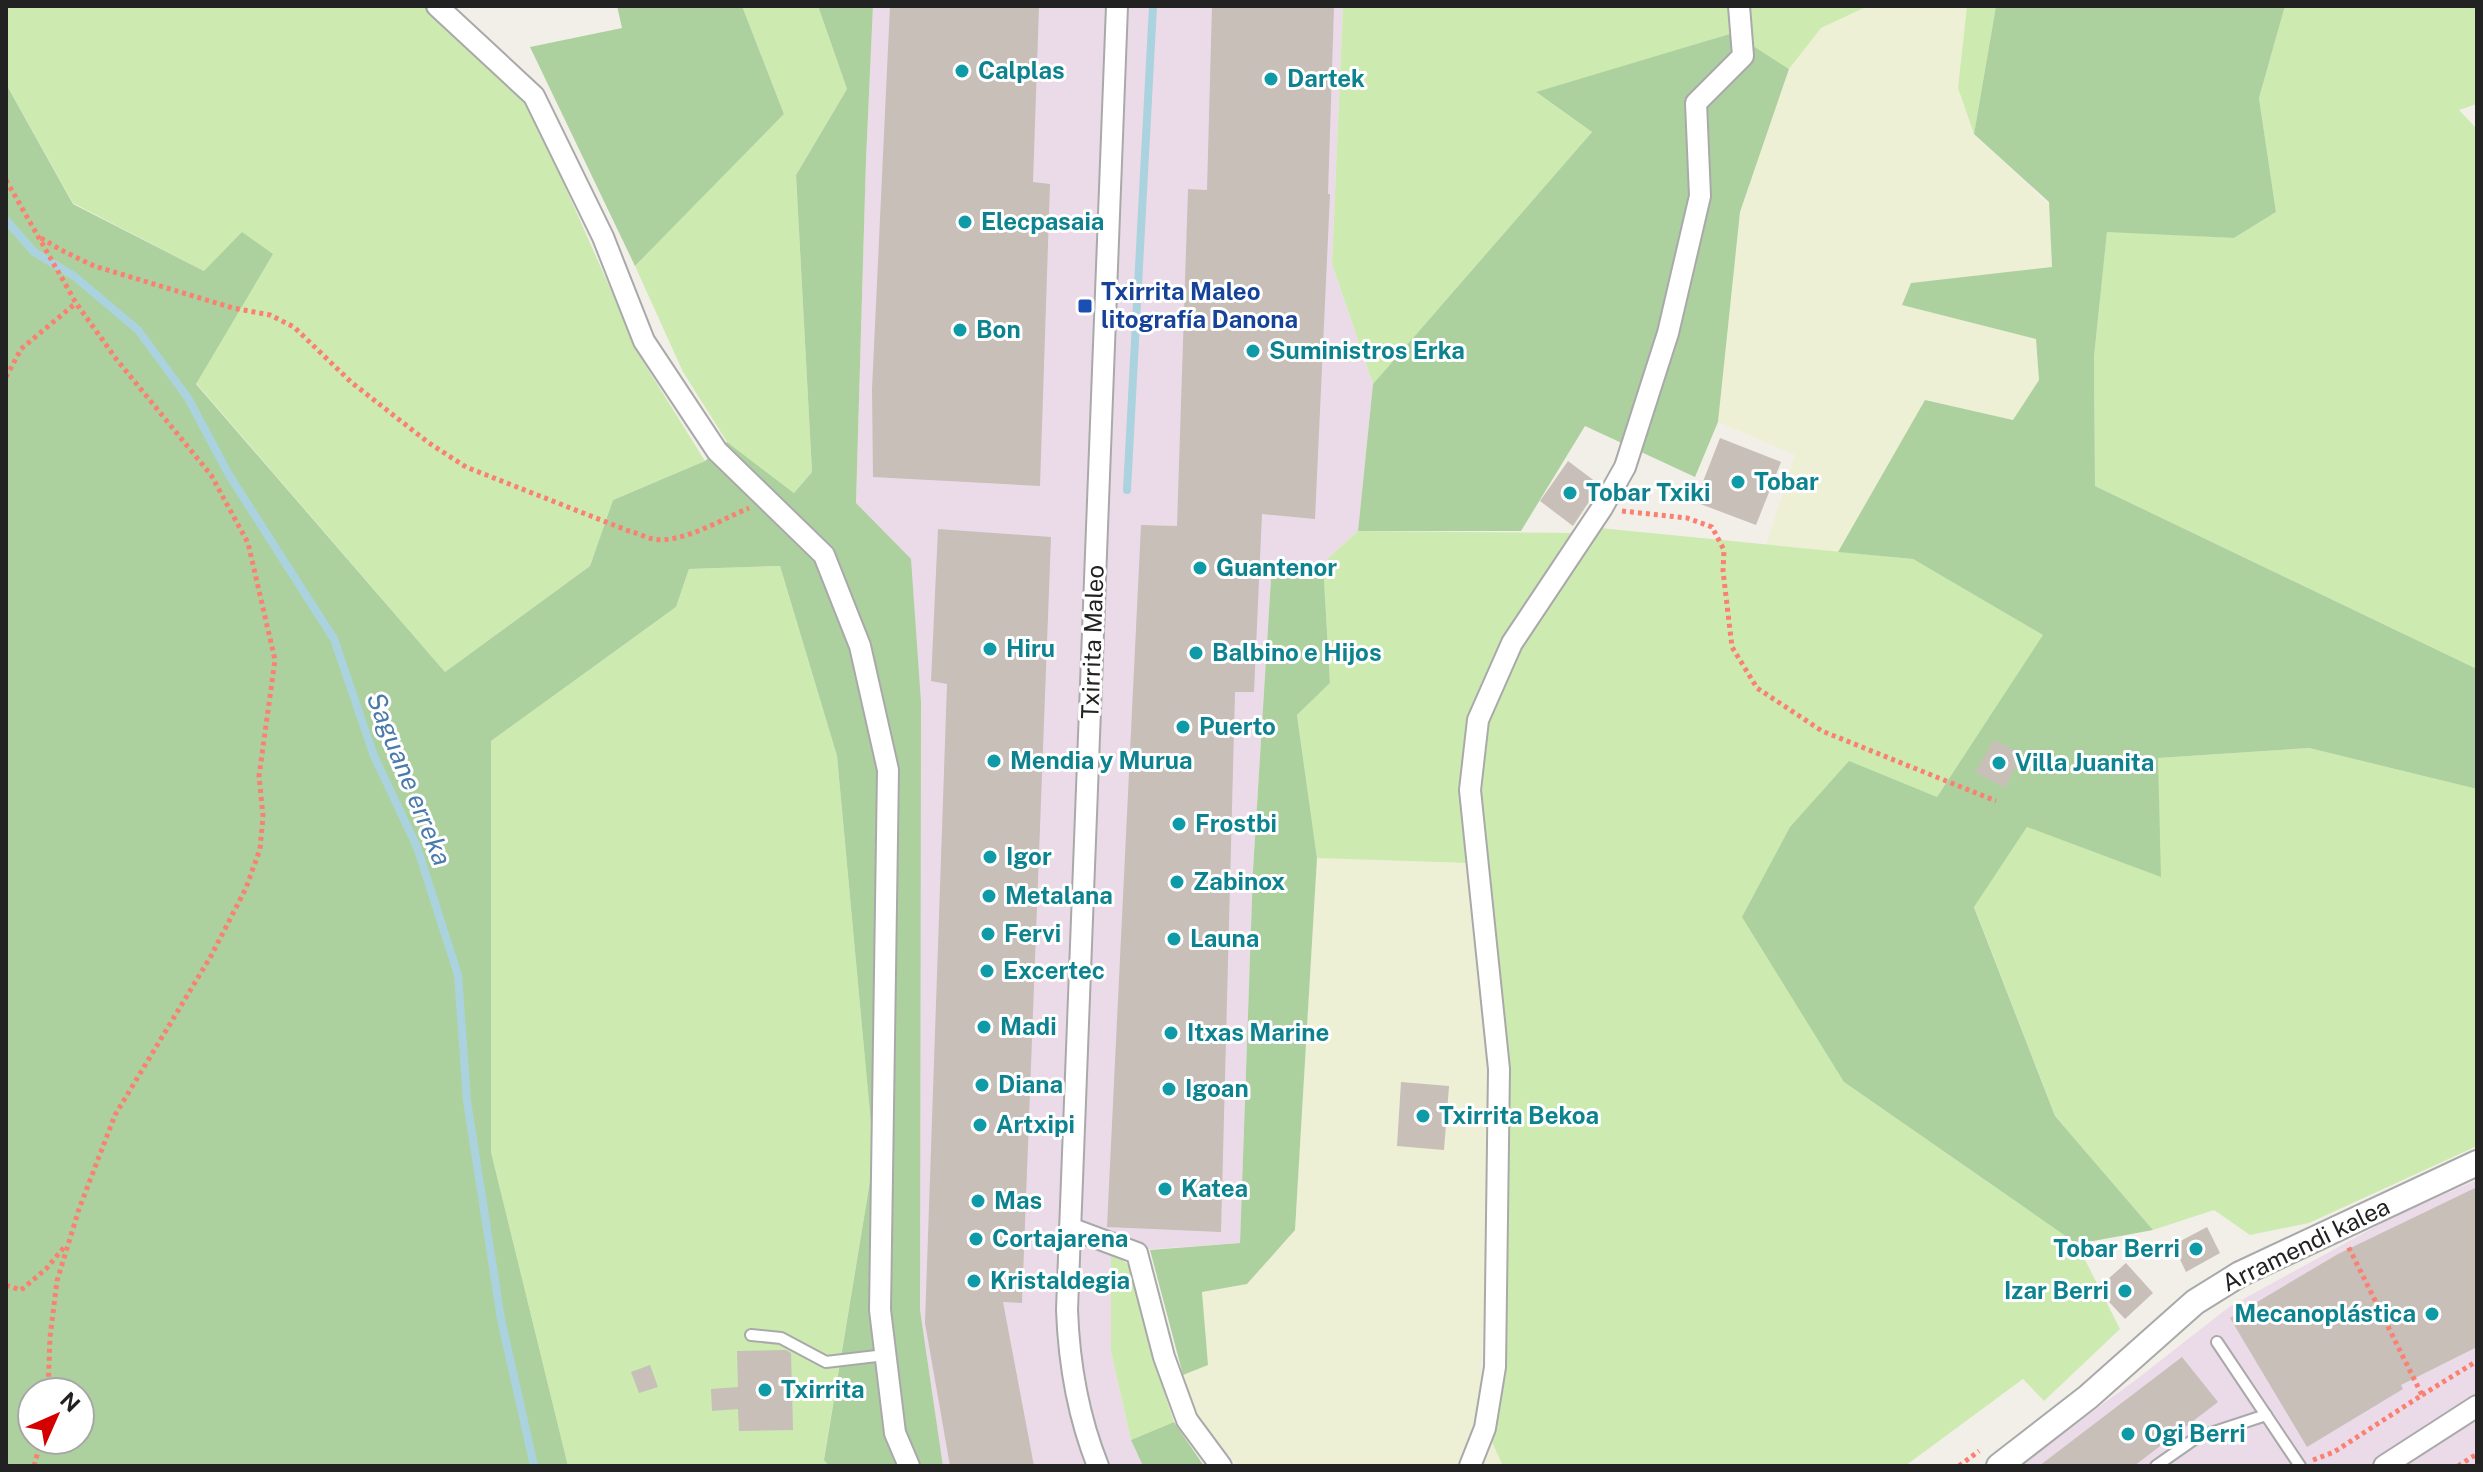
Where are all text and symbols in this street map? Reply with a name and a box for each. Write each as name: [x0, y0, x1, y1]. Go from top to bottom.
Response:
place label: Calplas: [978, 56, 1065, 84]
marker: Calplas: [953, 62, 971, 80]
place label: Dartek: [1287, 64, 1365, 92]
marker: Dartek: [1262, 70, 1280, 88]
place label: Elecpasaia: [981, 207, 1104, 235]
marker: Elecpasaia: [956, 213, 974, 231]
place label: Txirrita Maleo litografía Danona: [1101, 277, 1298, 333]
marker: Txirrita Maleo litografía Danona: [1076, 297, 1094, 315]
place label: Bon: [976, 315, 1021, 343]
marker: Bon: [951, 321, 969, 339]
place label: Suministros Erka: [1269, 336, 1465, 364]
marker: Suministros Erka: [1244, 342, 1262, 360]
place label: Tobar: [1754, 467, 1819, 495]
marker: Tobar: [1729, 473, 1747, 491]
place label: Tobar Txiki: [1586, 478, 1710, 506]
marker: Tobar Txiki: [1561, 484, 1579, 502]
place label: Guantenor: [1216, 553, 1337, 581]
marker: Guantenor: [1191, 559, 1209, 577]
street label: Txirrita Maleo: [1075, 564, 1109, 719]
place label: Hiru: [1006, 634, 1055, 662]
place label: Balbino e Hijos: [1212, 638, 1382, 666]
marker: Hiru: [981, 640, 999, 658]
marker: Balbino e Hijos: [1187, 644, 1205, 662]
water label: Saguane erreka: [361, 688, 458, 870]
place label: Puerto: [1199, 712, 1276, 740]
marker: Puerto: [1174, 718, 1192, 736]
place label: Mendia y Murua: [1010, 746, 1193, 774]
place label: Villa Juanita: [2015, 748, 2154, 776]
marker: Mendia y Murua: [985, 752, 1003, 770]
marker: Villa Juanita: [1990, 754, 2008, 772]
place label: Frostbi: [1195, 809, 1277, 837]
marker: Frostbi: [1170, 815, 1188, 833]
place label: Igor: [1006, 842, 1052, 870]
marker: Igor: [981, 848, 999, 866]
place label: Zabinox: [1193, 867, 1285, 895]
marker: Zabinox: [1168, 873, 1186, 891]
place label: Metalana: [1005, 881, 1113, 909]
marker: Metalana: [980, 887, 998, 905]
place label: Fervi: [1004, 919, 1061, 947]
place label: Launa: [1190, 924, 1259, 952]
marker: Fervi: [979, 925, 997, 943]
marker: Launa: [1165, 930, 1183, 948]
place label: Excertec: [1003, 956, 1105, 984]
marker: Excertec: [978, 962, 996, 980]
place label: Madi: [1000, 1012, 1057, 1040]
marker: Madi: [975, 1018, 993, 1036]
place label: Itxas Marine: [1187, 1018, 1329, 1046]
marker: Itxas Marine: [1162, 1024, 1180, 1042]
place label: Diana: [998, 1070, 1063, 1098]
place label: Igoan: [1185, 1074, 1249, 1102]
marker: Diana: [973, 1076, 991, 1094]
marker: Igoan: [1160, 1080, 1178, 1098]
place label: Txirrita Bekoa: [1439, 1101, 1599, 1129]
marker: Txirrita Bekoa: [1414, 1107, 1432, 1125]
place label: Artxipi: [996, 1110, 1075, 1138]
marker: Artxipi: [971, 1116, 989, 1134]
place label: Katea: [1181, 1174, 1248, 1202]
marker: Katea: [1156, 1180, 1174, 1198]
place label: Mas: [994, 1186, 1042, 1214]
street label: Arramendi kalea: [2217, 1191, 2394, 1297]
marker: Mas: [969, 1192, 987, 1210]
place label: Cortajarena: [992, 1224, 1128, 1252]
marker: Cortajarena: [967, 1230, 985, 1248]
place label: Tobar Berri: [2053, 1234, 2180, 1262]
marker: Tobar Berri: [2187, 1240, 2205, 1258]
place label: Kristaldegia: [990, 1266, 1130, 1294]
marker: Kristaldegia: [965, 1272, 983, 1290]
place label: Izar Berri: [2004, 1276, 2109, 1304]
marker: Izar Berri: [2116, 1282, 2134, 1300]
place label: Mecanoplástica: [2234, 1299, 2416, 1327]
marker: Mecanoplástica: [2423, 1305, 2441, 1323]
place label: Txirrita: [781, 1375, 865, 1403]
north arrow: [16, 1376, 96, 1456]
marker: Txirrita: [756, 1381, 774, 1399]
text: N: [55, 1387, 85, 1417]
place label: Ogi Berri: [2144, 1419, 2246, 1447]
marker: Ogi Berri: [2119, 1425, 2137, 1443]

